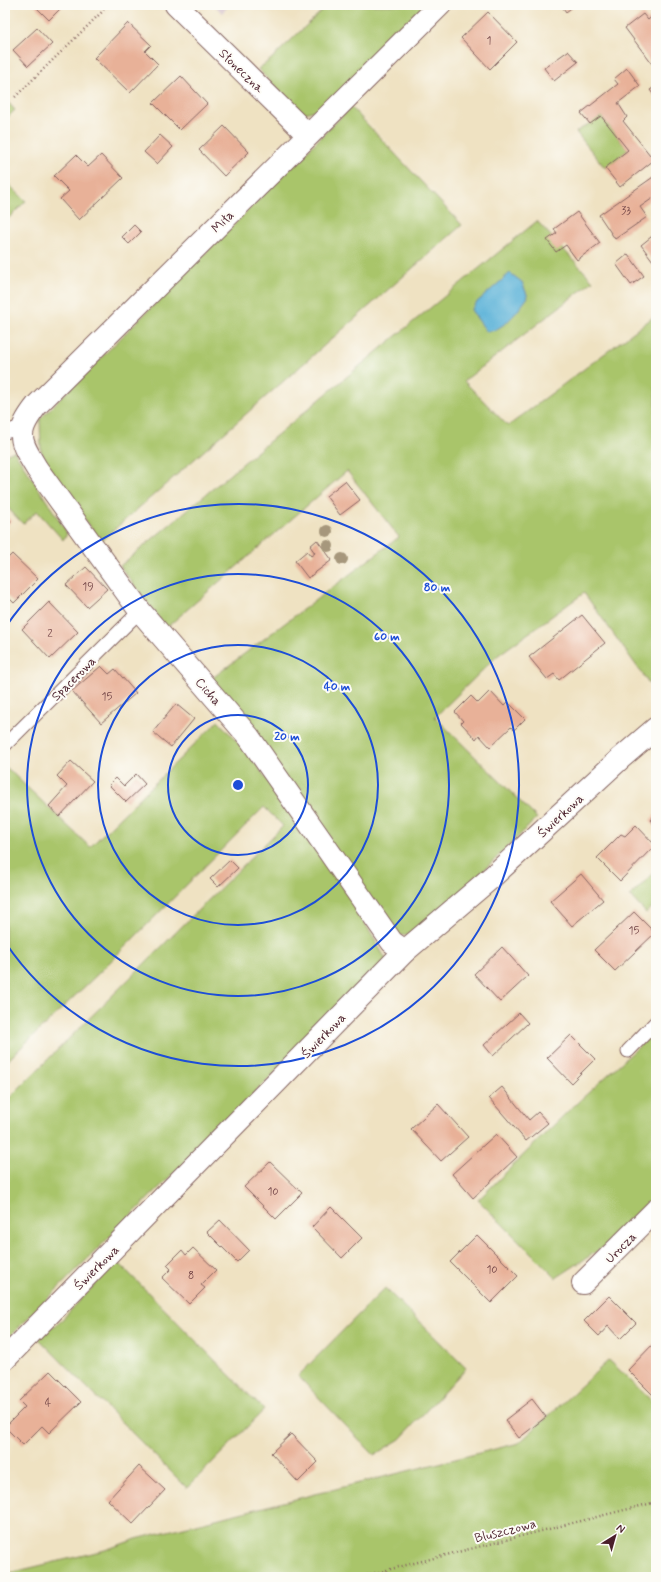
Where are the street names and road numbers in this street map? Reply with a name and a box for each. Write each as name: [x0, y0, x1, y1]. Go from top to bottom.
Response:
street label: Słoneczna: [215, 45, 267, 97]
street label: Miła: [208, 207, 238, 237]
street label: Spacerowa: [48, 653, 100, 705]
street label: Cicha: [191, 674, 225, 710]
street label: Świerkowa: [534, 789, 588, 842]
street label: Świerkowa: [297, 1009, 350, 1063]
street label: Urocza: [602, 1228, 641, 1267]
street label: Świerkowa: [70, 1241, 124, 1294]
street label: Bluszczowa: [473, 1516, 538, 1547]

